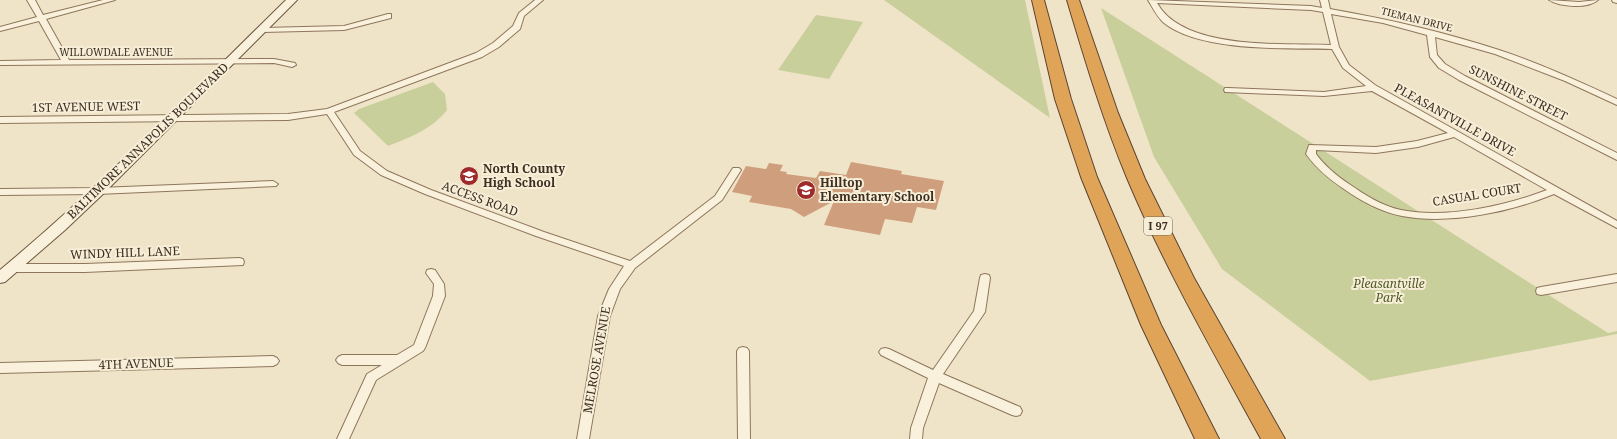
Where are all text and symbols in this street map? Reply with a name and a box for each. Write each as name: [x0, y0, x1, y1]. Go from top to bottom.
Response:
street label: TIEMAN DRIVE: [1380, 3, 1454, 35]
street label: WILLOWDALE AVENUE: [59, 45, 173, 59]
street label: BALTIMORE ANNAPOLIS BOULEVARD: [63, 59, 232, 223]
street label: SUNSHINE STREET: [1466, 60, 1571, 125]
street label: PLEASANTVILLE DRIVE: [1391, 79, 1519, 160]
street label: 1ST AVENUE WEST: [32, 97, 141, 116]
place label: North County High School: [483, 160, 565, 191]
school or university icon: North County High School: [458, 165, 480, 187]
place label: Hilltop Elementary School: [820, 174, 935, 205]
street label: ACCESS ROAD: [440, 177, 521, 220]
school or university icon: Hilltop Elementary School: [795, 179, 817, 201]
street label: CASUAL COURT: [1431, 179, 1523, 210]
road number: I 97: [1144, 217, 1172, 235]
street label: WINDY HILL LANE: [70, 242, 180, 263]
park label: Pleasantville Park: [1352, 275, 1425, 306]
street label: MELROSE AVENUE: [579, 305, 614, 415]
street label: 4TH AVENUE: [98, 354, 174, 373]

